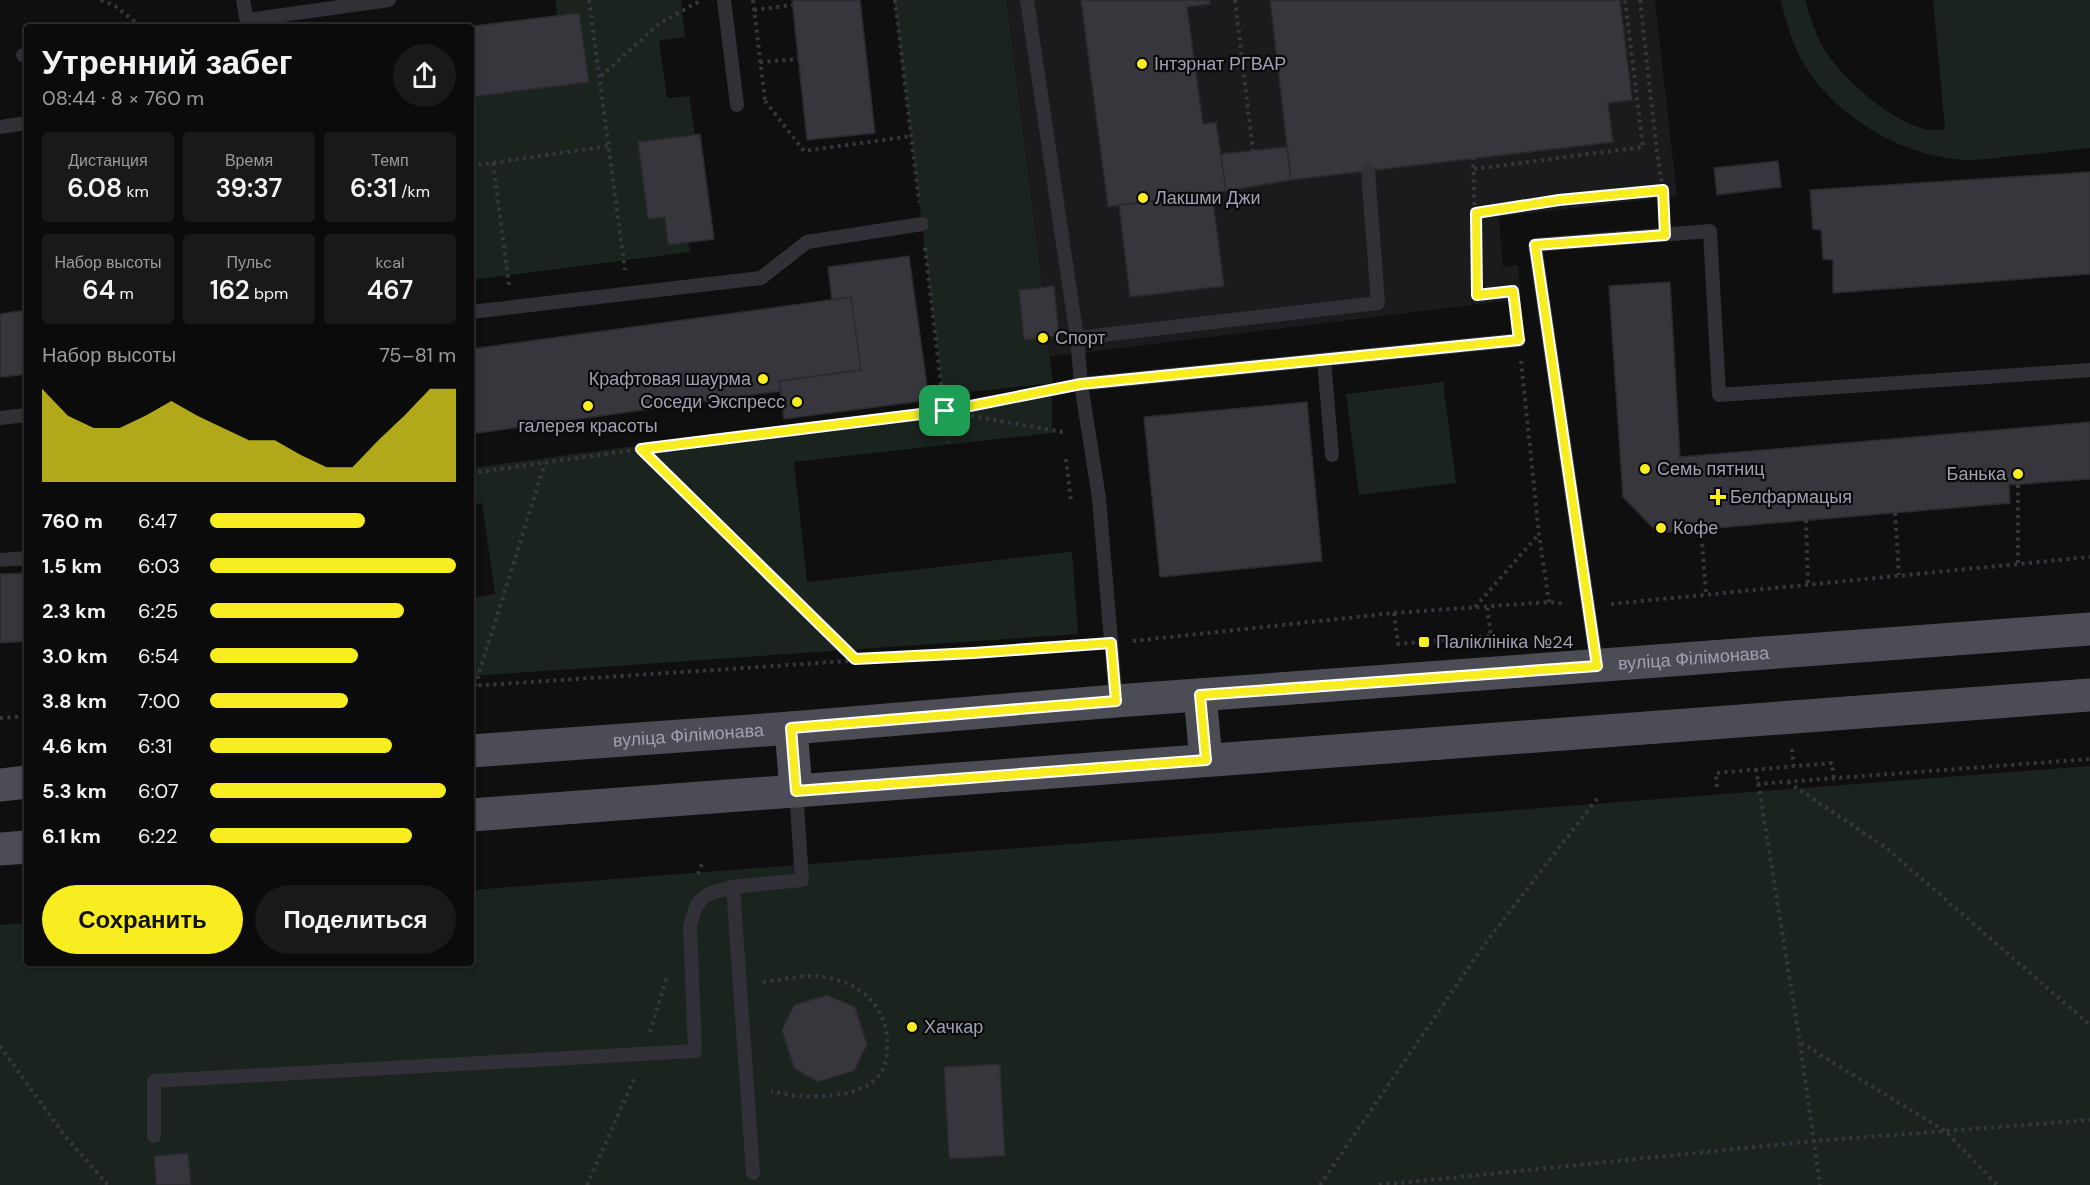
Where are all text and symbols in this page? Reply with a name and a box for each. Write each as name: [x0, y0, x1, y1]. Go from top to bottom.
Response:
text: Утренний забег: [42, 41, 293, 84]
button: share: [393, 44, 456, 107]
place label: Інтэрнат РГВАР: [1154, 52, 1286, 76]
marker: Інтэрнат РГВАР: [1135, 57, 1149, 71]
text: 08:44 · 8 × 760 m: [42, 85, 204, 111]
text: Дистанция: [68, 150, 148, 171]
text: Время: [225, 150, 273, 171]
text: Темп: [371, 150, 409, 171]
text: 6.08: [67, 171, 122, 205]
text: 39:37: [216, 171, 282, 205]
text: 6:31: [350, 171, 397, 205]
text: km: [122, 181, 149, 202]
text: /km: [397, 181, 430, 202]
place label: Лакшми Джи: [1155, 186, 1261, 210]
marker: Лакшми Джи: [1136, 191, 1150, 205]
text: Набор высоты: [54, 252, 162, 273]
text: Пульс: [227, 252, 271, 273]
text: kcal: [376, 252, 404, 273]
text: 64: [82, 273, 115, 307]
text: 162: [210, 273, 250, 307]
text: 467: [367, 273, 413, 307]
text: m: [115, 283, 134, 304]
text: bpm: [250, 283, 288, 304]
place label: Спорт: [1055, 326, 1106, 350]
marker: Спорт: [1036, 331, 1050, 345]
text: Набор высоты: [42, 342, 176, 368]
text: 75–81 m: [379, 342, 456, 368]
place label: Крафтовая шаурма: [589, 367, 752, 391]
marker: Крафтовая шаурма: [756, 372, 770, 386]
pin: [919, 385, 970, 436]
place label: Соседи Экспресс: [640, 390, 785, 414]
icon: arrive: [928, 394, 961, 427]
marker: Соседи Экспресс: [790, 395, 804, 409]
marker: галерея красоты: [581, 399, 595, 413]
place label: галерея красоты: [518, 414, 658, 438]
place label: Семь пятниц: [1657, 457, 1765, 481]
marker: Семь пятниц: [1638, 462, 1652, 476]
place label: Банька: [1947, 462, 2007, 486]
marker: Банька: [2011, 467, 2025, 481]
place label: Белфармацыя: [1730, 485, 1852, 509]
marker: Белфармацыя: [1711, 490, 1725, 504]
text: 760 m: [42, 508, 103, 534]
text: 6:47: [138, 508, 177, 534]
place label: Кофе: [1673, 516, 1718, 540]
marker: Кофе: [1654, 521, 1668, 535]
text: 1.5 km: [42, 553, 102, 579]
text: 6:03: [138, 553, 180, 579]
text: 2.3 km: [42, 598, 106, 624]
text: 6:25: [138, 598, 178, 624]
place label: Паліклініка №24: [1436, 630, 1573, 654]
marker: Паліклініка №24: [1417, 635, 1431, 649]
street label: вуліца Філімонава: [1617, 641, 1771, 676]
text: 3.0 km: [42, 643, 107, 669]
text: 6:54: [138, 643, 179, 669]
text: 3.8 km: [42, 688, 107, 714]
text: 7:00: [138, 688, 180, 714]
street label: вуліца Філімонава: [612, 718, 766, 753]
text: 4.6 km: [42, 733, 107, 759]
text: 6:31: [138, 733, 172, 759]
text: 5.3 km: [42, 778, 107, 804]
text: 6:07: [138, 778, 179, 804]
text: 6.1 km: [42, 823, 101, 849]
text: 6:22: [138, 823, 178, 849]
button: Сохранить: [42, 885, 243, 954]
button: Поделиться: [255, 885, 456, 954]
place label: Хачкар: [924, 1015, 983, 1039]
marker: Хачкар: [905, 1020, 919, 1034]

